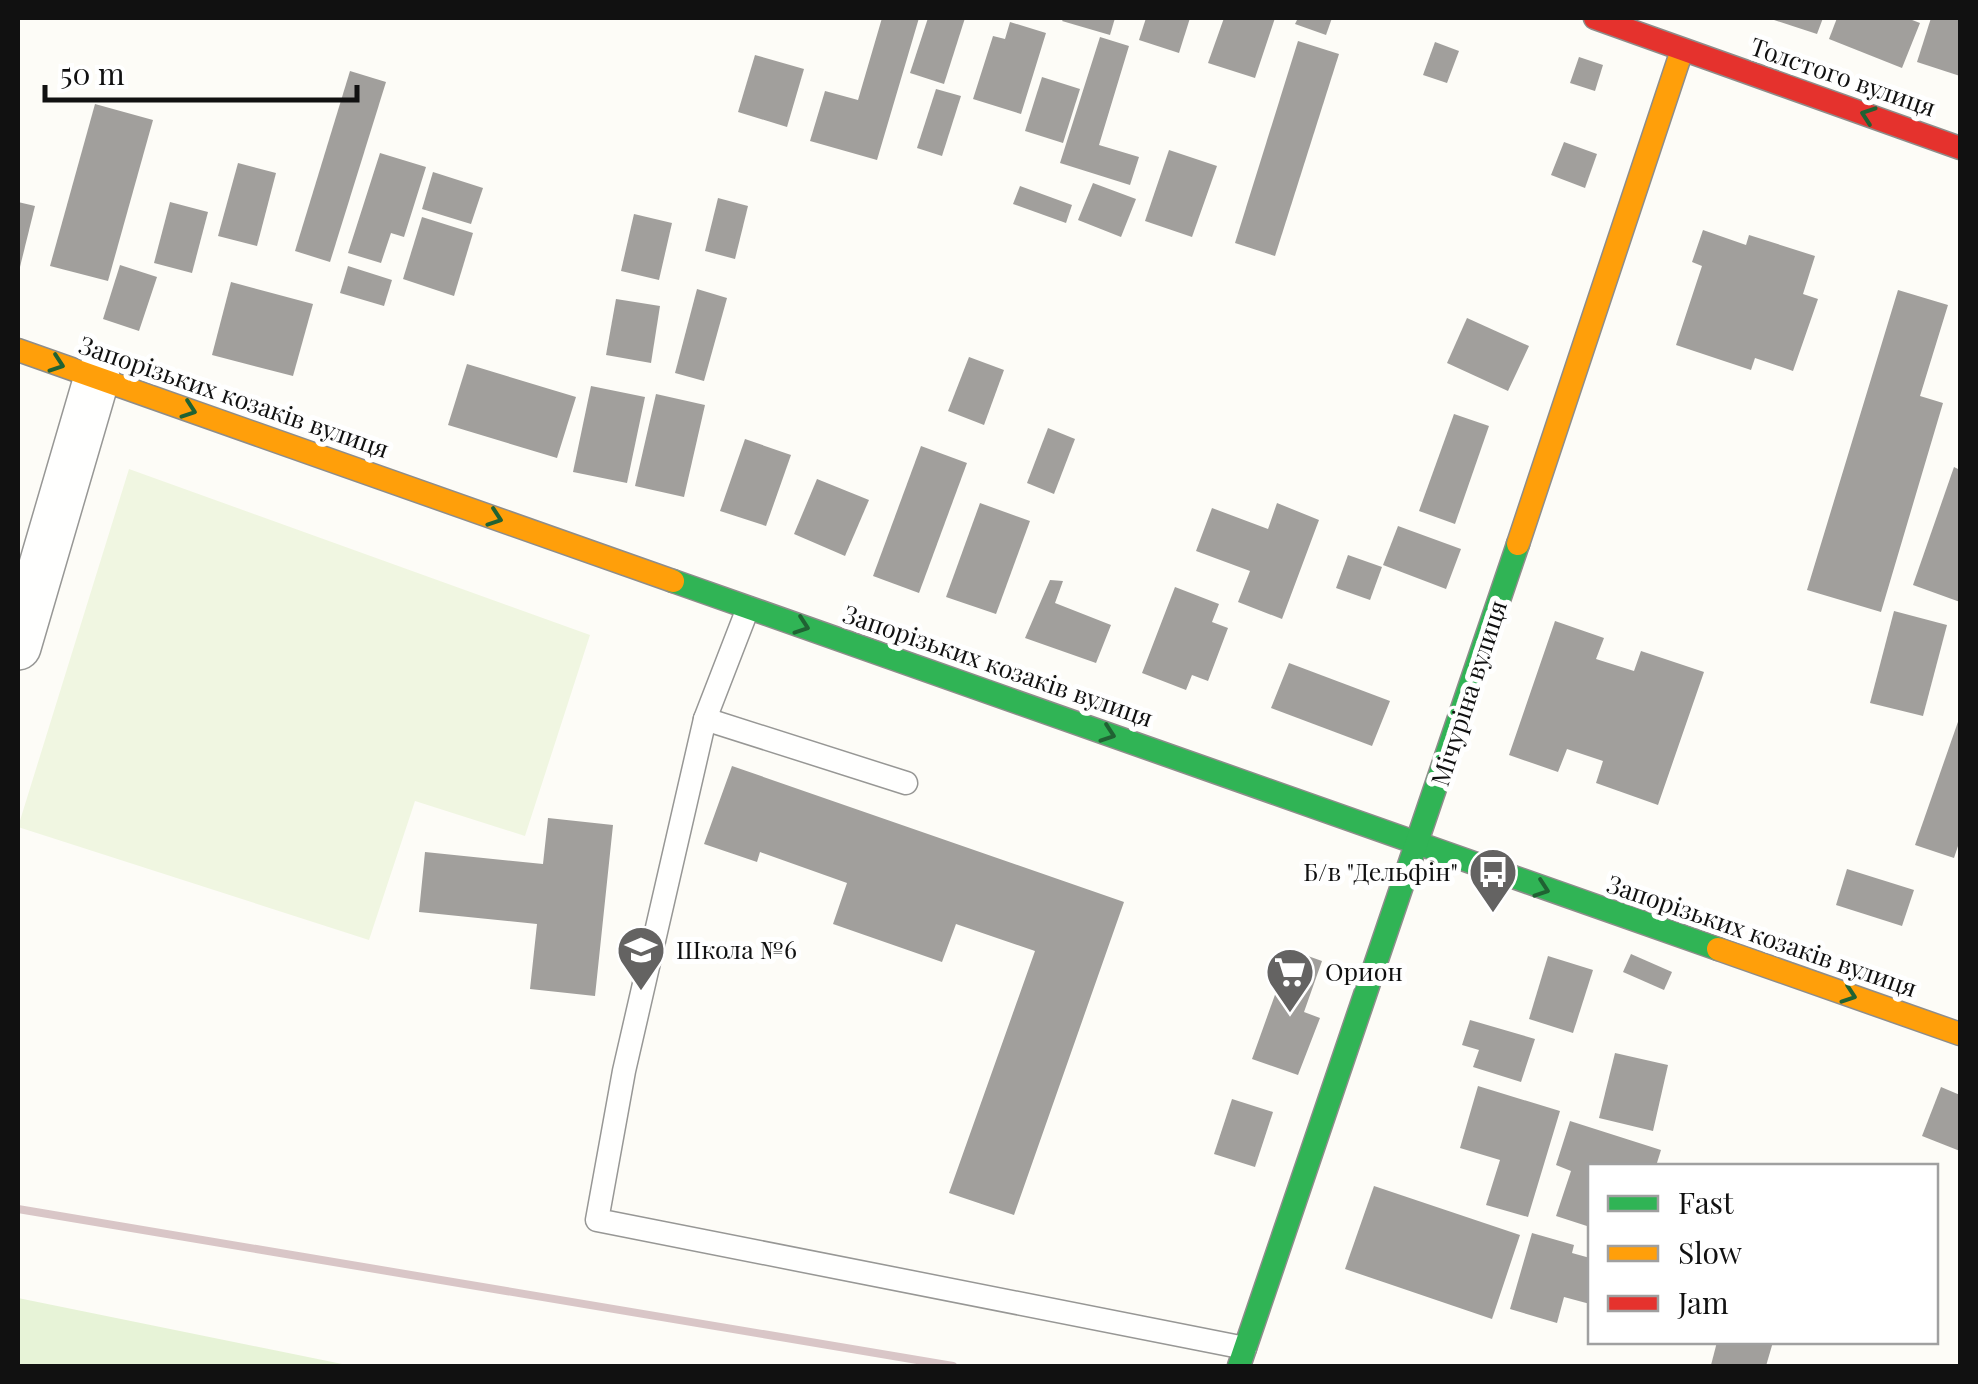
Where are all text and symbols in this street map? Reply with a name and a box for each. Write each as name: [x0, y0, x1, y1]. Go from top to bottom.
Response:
street label: Толстого вулиця: [1747, 28, 1940, 123]
scale bar: [45, 40, 358, 102]
text: 50 m: [60, 53, 125, 93]
one-way arrow: [1861, 107, 1878, 127]
street label: Запорізьких козаків вулиця: [75, 327, 394, 464]
one-way arrow: [48, 352, 65, 373]
one-way arrow: [179, 398, 196, 419]
one-way arrow: [486, 506, 503, 527]
street label: Запорізьких козаків вулиця: [839, 596, 1158, 733]
street label: Мічуріна вулиця: [1422, 596, 1513, 790]
one-way arrow: [792, 614, 809, 635]
one-way arrow: [1099, 722, 1116, 743]
bus stop icon: Б/в "Дельфін": [1467, 846, 1519, 914]
place label: Б/в "Дельфін": [1303, 854, 1458, 887]
street label: Запорізьких козаків вулиця: [1603, 866, 1922, 1003]
one-way arrow: [1533, 877, 1550, 897]
school or university icon: Школа №6: [615, 924, 667, 992]
place label: Школа №6: [676, 932, 797, 965]
supermarket icon: Орион: [1264, 946, 1316, 1014]
place label: Орион: [1325, 954, 1403, 987]
one-way arrow: [1840, 984, 1857, 1004]
legend: [1588, 1164, 1938, 1344]
text: Fast: [1678, 1182, 1734, 1222]
text: Slow: [1678, 1232, 1743, 1272]
text: Jam: [1677, 1282, 1729, 1322]

